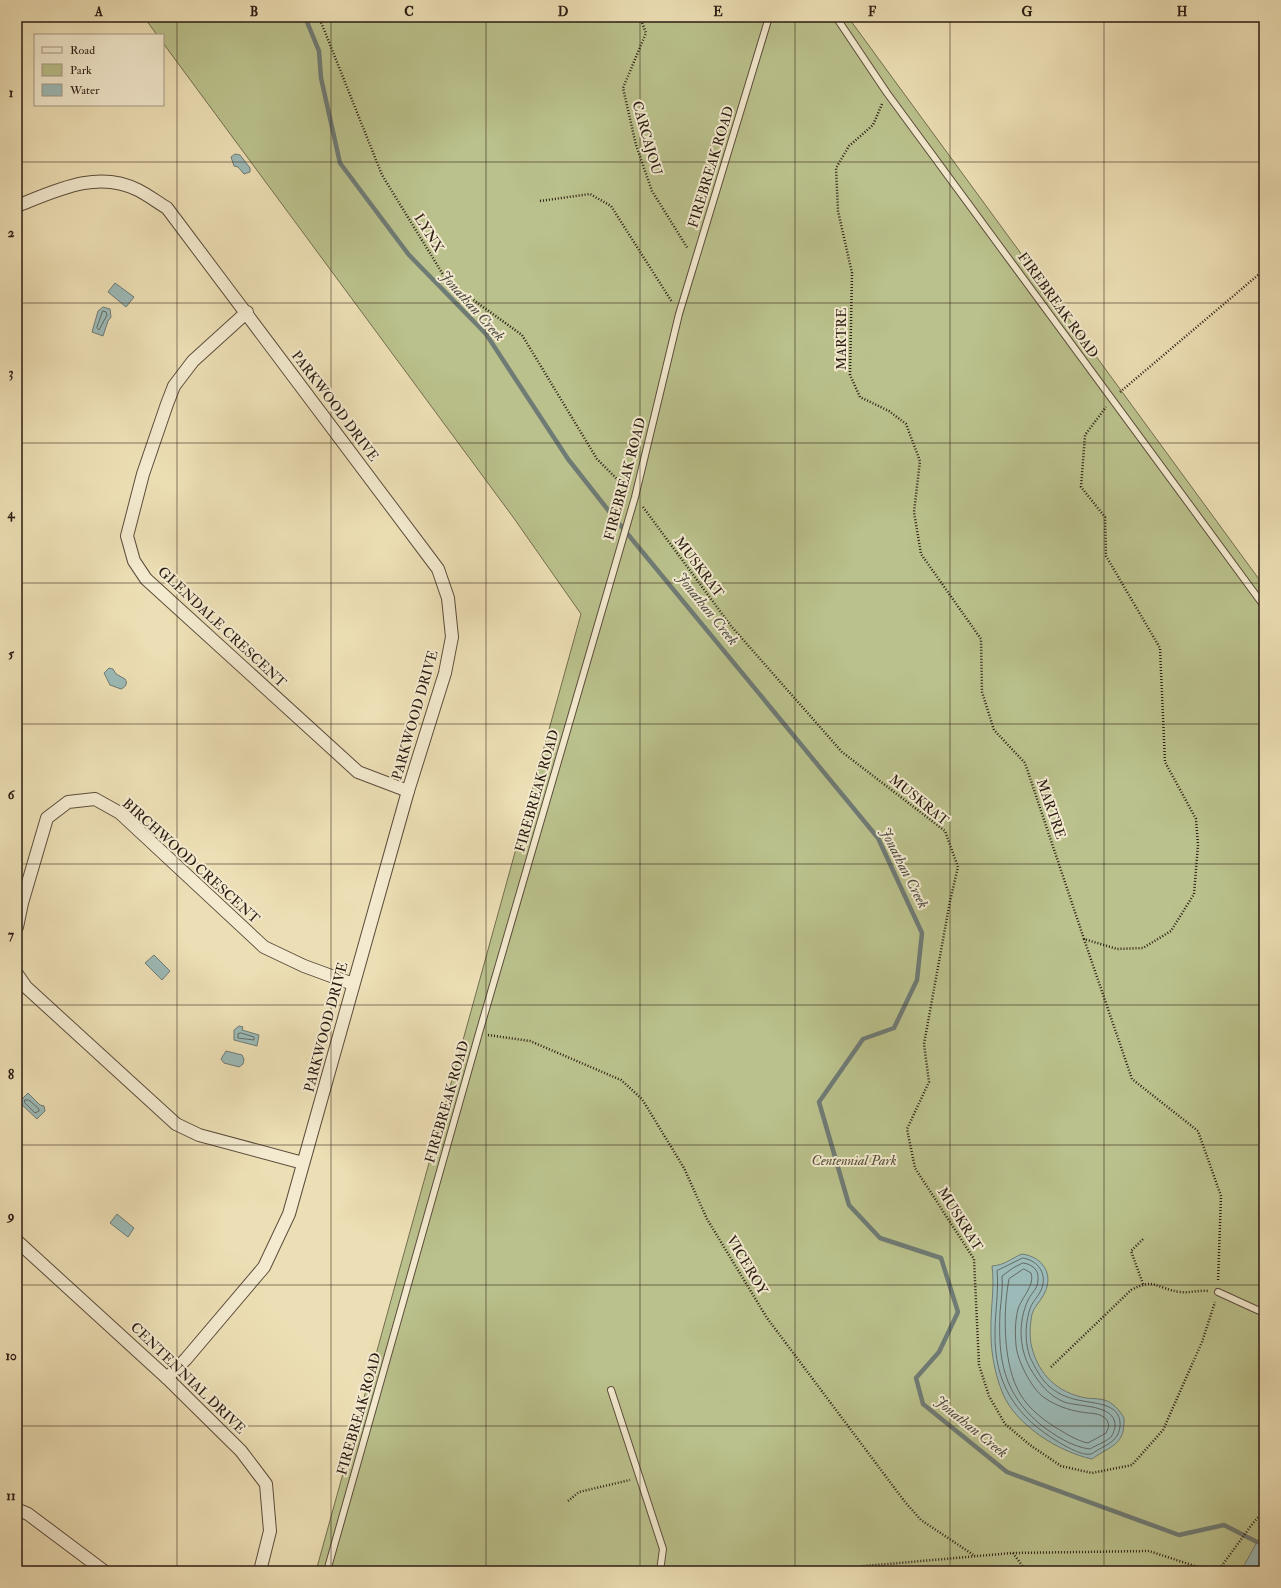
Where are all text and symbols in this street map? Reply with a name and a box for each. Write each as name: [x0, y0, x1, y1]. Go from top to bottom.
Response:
text: A: [94, 4, 104, 20]
text: B: [250, 4, 258, 20]
text: C: [404, 4, 414, 20]
text: D: [558, 4, 569, 20]
text: E: [713, 4, 723, 20]
text: F: [868, 4, 877, 20]
text: G: [1022, 4, 1033, 20]
text: H: [1177, 4, 1188, 20]
legend: [34, 34, 164, 106]
text: Road: [70, 43, 95, 58]
text: Park: [70, 63, 92, 78]
text: Water: [69, 83, 100, 98]
text: 1: [9, 85, 14, 101]
street label: CARCAJOU: [628, 99, 666, 177]
street label: FIREBREAK ROAD: [684, 104, 738, 230]
street label: LYNX: [410, 210, 448, 256]
text: 2: [8, 225, 15, 241]
street label: FIREBREAK ROAD: [1014, 249, 1102, 361]
water label: Jonathan Creek: [435, 267, 509, 345]
street label: MARTRE: [833, 308, 850, 370]
street label: PARKWOOD DRIVE: [288, 347, 382, 465]
text: 3: [9, 365, 14, 381]
street label: FIREBREAK ROAD: [600, 416, 650, 542]
text: 4: [6, 506, 15, 522]
street label: MUSKRAT: [671, 533, 728, 601]
street label: GLENDALE CRESCENT: [154, 563, 290, 691]
water label: Jonathan Creek: [672, 569, 742, 649]
text: 5: [8, 646, 14, 662]
street label: PARKWOOD DRIVE: [388, 648, 442, 782]
street label: FIREBREAK ROAD: [511, 728, 563, 854]
street label: MUSKRAT: [886, 771, 953, 830]
street label: MARTRE: [1033, 777, 1069, 841]
text: 6: [8, 787, 16, 803]
street label: BIRCHWOOD CRESCENT: [119, 795, 264, 928]
water label: Jonathan Creek: [875, 824, 933, 912]
text: 7: [8, 927, 15, 943]
street label: PARKWOOD DRIVE: [300, 960, 352, 1094]
street label: FIREBREAK ROAD: [421, 1039, 473, 1165]
text: 8: [8, 1067, 14, 1083]
park label: Centennial Park: [812, 1152, 897, 1169]
street label: MUSKRAT: [934, 1184, 987, 1254]
text: 9: [6, 1208, 15, 1224]
street label: VICEROY: [723, 1232, 771, 1298]
street label: CENTENNIAL DRIVE: [127, 1319, 249, 1437]
text: 10: [5, 1348, 17, 1364]
street label: FIREBREAK ROAD: [333, 1351, 385, 1477]
water label: Jonathan Creek: [931, 1392, 1011, 1462]
text: 11: [6, 1488, 16, 1504]

